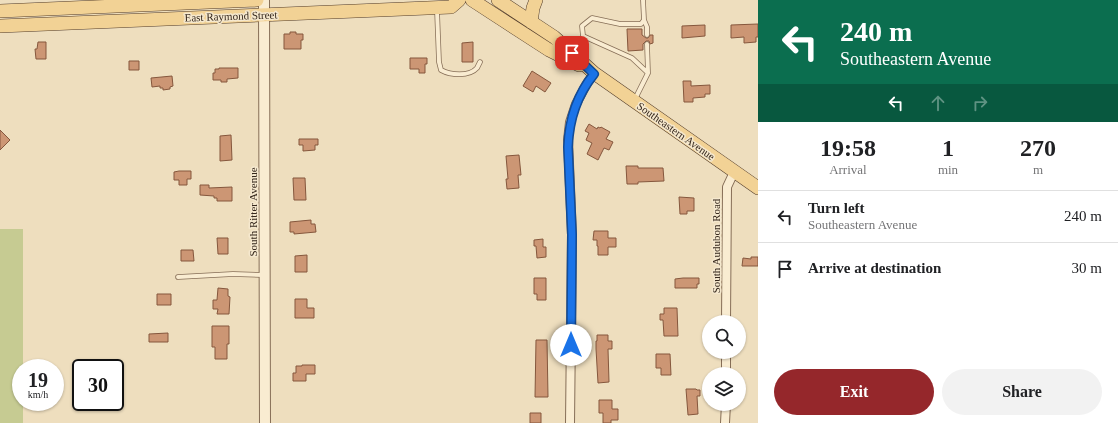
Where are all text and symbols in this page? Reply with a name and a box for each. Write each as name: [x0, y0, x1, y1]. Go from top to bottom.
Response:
street label: East Raymond Street: [184, 8, 278, 24]
icon: left: [774, 16, 826, 68]
text: 240 m: [840, 16, 912, 47]
pin: [555, 36, 589, 70]
icon: arrive: [561, 42, 583, 64]
text: Southeastern Avenue: [840, 49, 991, 69]
icon: left: [885, 92, 907, 114]
icon: ahead: [927, 92, 949, 114]
icon: right: [969, 92, 991, 114]
street label: Southeastern Avenue: [635, 100, 717, 162]
text: 19:58: [820, 135, 876, 161]
text: 1: [942, 135, 954, 161]
text: 270: [1020, 135, 1056, 161]
text: Arrival: [829, 162, 867, 177]
text: min: [938, 162, 958, 177]
text: m: [1033, 162, 1043, 177]
street label: South Ritter Avenue: [247, 167, 259, 257]
street label: South Audubon Road: [710, 198, 722, 293]
text: Turn left: [808, 200, 865, 216]
icon: left: [774, 206, 796, 228]
text: 240 m: [1064, 208, 1102, 224]
text: Southeastern Avenue: [808, 217, 917, 232]
icon: arrive: [774, 258, 796, 280]
text: Arrive at destination: [808, 260, 941, 276]
text: 30 m: [1072, 260, 1102, 276]
map controls: [702, 315, 746, 411]
button: search: [702, 315, 746, 359]
position arrow: [550, 324, 592, 366]
speed limit sign: 30: [72, 359, 124, 411]
button: layers: [702, 367, 746, 411]
text: 19: [28, 369, 48, 391]
button: Exit: [774, 369, 934, 415]
button: Share: [942, 369, 1102, 415]
text: km/h: [28, 389, 48, 400]

